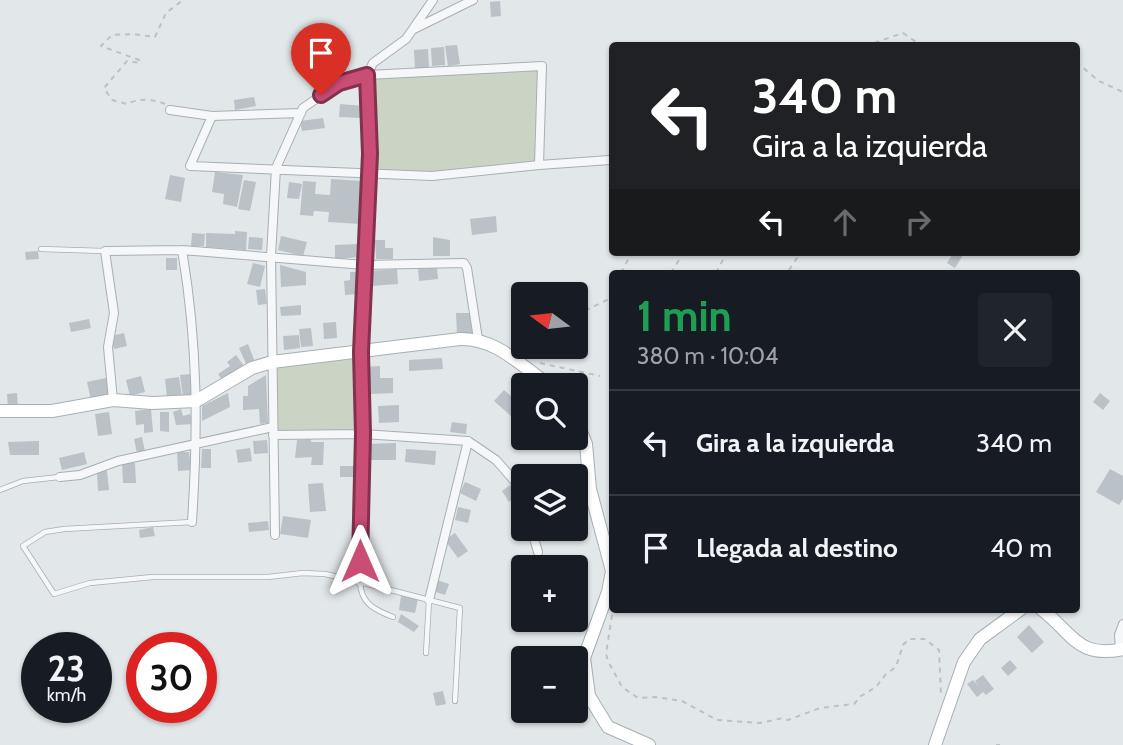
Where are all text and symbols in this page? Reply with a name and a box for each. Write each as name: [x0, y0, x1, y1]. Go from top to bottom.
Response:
pin: [291, 23, 351, 95]
icon: arrive: [302, 34, 340, 72]
text: 340 m: [752, 66, 897, 125]
icon: left: [637, 70, 728, 161]
text: Gira a la izquierda: [752, 126, 987, 165]
icon: left: [753, 203, 791, 241]
icon: ahead: [826, 203, 864, 241]
icon: right: [899, 203, 937, 241]
north arrow: [511, 282, 588, 359]
map controls: [511, 282, 588, 723]
text: 1 min: [637, 290, 732, 342]
button: close: [978, 293, 1052, 367]
text: 380 m · 10:04: [637, 342, 778, 370]
button: search: [511, 373, 588, 450]
icon: left: [637, 424, 675, 462]
text: Gira a la izquierda: [696, 427, 894, 459]
text: 340 m: [976, 427, 1052, 459]
button: layers: [511, 464, 588, 541]
position arrow: [323, 524, 397, 598]
icon: arrive: [637, 529, 675, 567]
text: Llegada al destino: [696, 532, 898, 564]
text: 40 m: [990, 532, 1052, 564]
button: +: [511, 555, 588, 632]
speed limit sign: 30: [126, 632, 217, 723]
button: −: [511, 646, 588, 723]
text: 23: [48, 647, 85, 690]
text: km/h: [47, 684, 86, 706]

